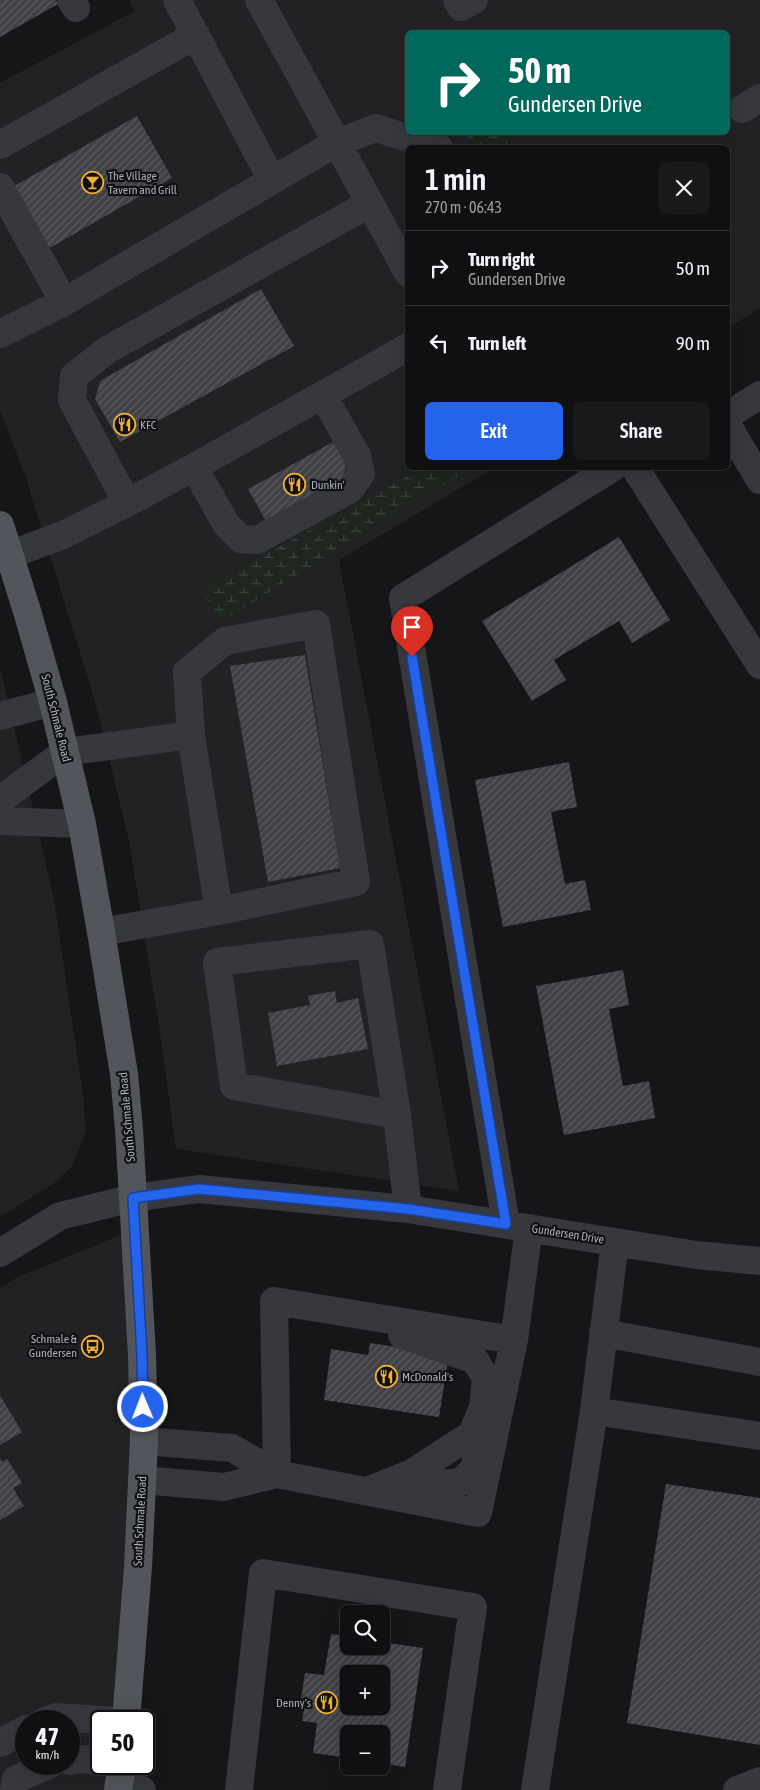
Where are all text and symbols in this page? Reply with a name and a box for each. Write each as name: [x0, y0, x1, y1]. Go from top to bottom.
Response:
icon: right: [425, 50, 490, 115]
text: 50 m: [508, 50, 571, 90]
text: Gundersen Drive: [508, 91, 642, 117]
text: 1 min: [425, 162, 486, 196]
button: close: [658, 162, 710, 214]
place label: The Village Tavern and Grill: [108, 169, 178, 197]
bar icon: The Village Tavern and Grill: [80, 171, 104, 195]
text: 270 m · 06:43: [425, 198, 502, 216]
text: Turn right: [468, 248, 535, 270]
icon: right: [425, 254, 453, 282]
text: 50 m: [676, 257, 710, 279]
text: Gundersen Drive: [468, 270, 565, 288]
icon: left: [425, 329, 453, 357]
text: Turn left: [468, 332, 526, 354]
text: 90 m: [676, 332, 710, 354]
button: Exit: [425, 402, 563, 460]
button: Share: [573, 402, 710, 460]
restaurant icon: KFC: [112, 413, 136, 437]
place label: KFC: [140, 418, 157, 432]
restaurant icon: Dunkin': [283, 473, 307, 497]
place label: Dunkin': [311, 478, 345, 492]
pin: [391, 606, 433, 657]
icon: arrive: [398, 613, 426, 641]
street label: South Schmale Road: [38, 673, 74, 763]
street label: South Schmale Road: [116, 1072, 138, 1162]
street label: Gundersen Drive: [531, 1221, 605, 1247]
place label: Schmale & Gundersen: [29, 1332, 78, 1360]
bus stop icon: Schmale & Gundersen: [81, 1334, 105, 1358]
restaurant icon: McDonald's: [374, 1365, 398, 1389]
place label: McDonald's: [402, 1370, 453, 1384]
position arrow: [116, 1380, 168, 1432]
street label: South Schmale Road: [131, 1476, 149, 1566]
map controls: [340, 1605, 390, 1775]
button: search: [340, 1605, 390, 1655]
button: +: [340, 1665, 390, 1715]
restaurant icon: Denny's: [315, 1691, 339, 1715]
place label: Denny's: [276, 1696, 311, 1710]
speed limit sign: 50: [90, 1710, 155, 1775]
text: 47: [36, 1722, 59, 1750]
button: −: [340, 1725, 390, 1775]
text: km/h: [36, 1748, 59, 1762]

